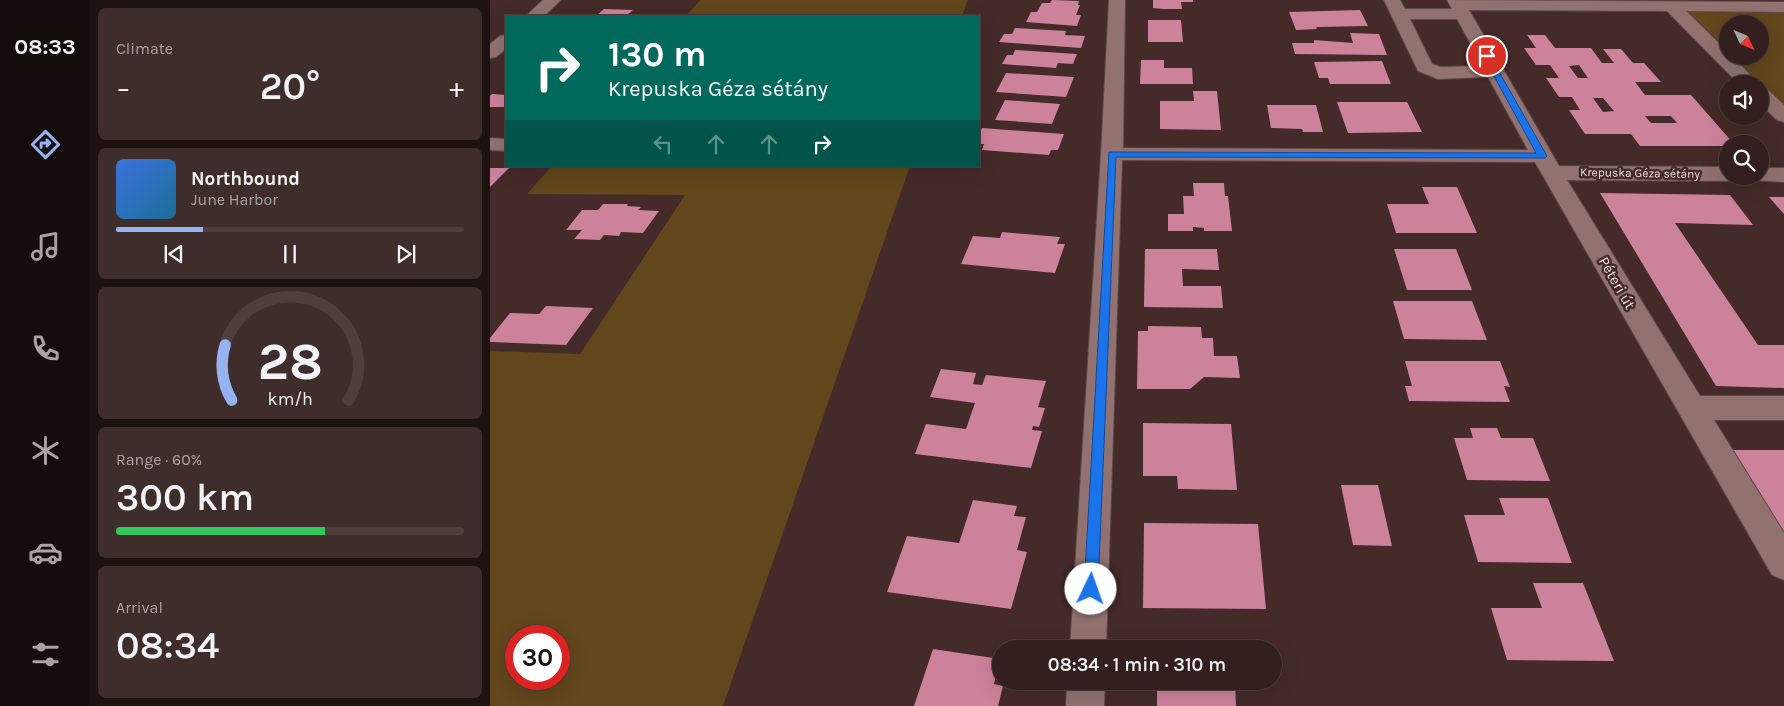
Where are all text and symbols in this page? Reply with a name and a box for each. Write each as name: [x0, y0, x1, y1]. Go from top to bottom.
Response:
north arrow: [1719, 15, 1769, 65]
map controls: [1719, 15, 1769, 185]
text: 08:33: [14, 34, 76, 60]
text: 130 m: [608, 34, 706, 75]
icon: right: [525, 35, 590, 100]
pin: [1466, 35, 1508, 77]
text: Climate: [116, 39, 173, 58]
icon: arrive: [1473, 42, 1501, 70]
text: 20°: [260, 64, 320, 109]
text: −: [116, 71, 131, 104]
text: +: [449, 71, 464, 104]
button: sound: [1719, 75, 1769, 125]
text: Krepuska Géza sétány: [608, 76, 828, 102]
icon: directions: [28, 127, 63, 162]
icon: left: [649, 130, 677, 158]
icon: ahead: [702, 130, 730, 158]
icon: ahead: [755, 130, 783, 158]
icon: right: [808, 130, 836, 158]
button: search: [1719, 135, 1769, 185]
street label: Krepuska Géza sétány: [1580, 165, 1701, 181]
text: Northbound: [191, 168, 300, 190]
text: June Harbor: [191, 190, 278, 209]
icon: music: [28, 229, 63, 264]
icon: previous: [160, 240, 188, 268]
icon: pause: [276, 240, 304, 268]
icon: next: [392, 240, 420, 268]
street label: Péteri út: [1595, 254, 1639, 313]
icon: phone: [28, 331, 63, 366]
text: 28: [257, 331, 323, 392]
text: km/h: [267, 389, 313, 410]
icon: climate: [28, 433, 63, 468]
text: Range · 60%: [116, 450, 202, 469]
text: 300 km: [116, 475, 254, 520]
icon: car: [28, 535, 63, 570]
position arrow: [1064, 562, 1116, 614]
text: Arrival: [116, 598, 163, 617]
text: 08:34: [116, 623, 219, 668]
speed limit sign: 30: [505, 625, 570, 690]
icon: filters: [28, 637, 63, 672]
text: 08:34 · 1 min · 310 m: [1048, 654, 1226, 676]

